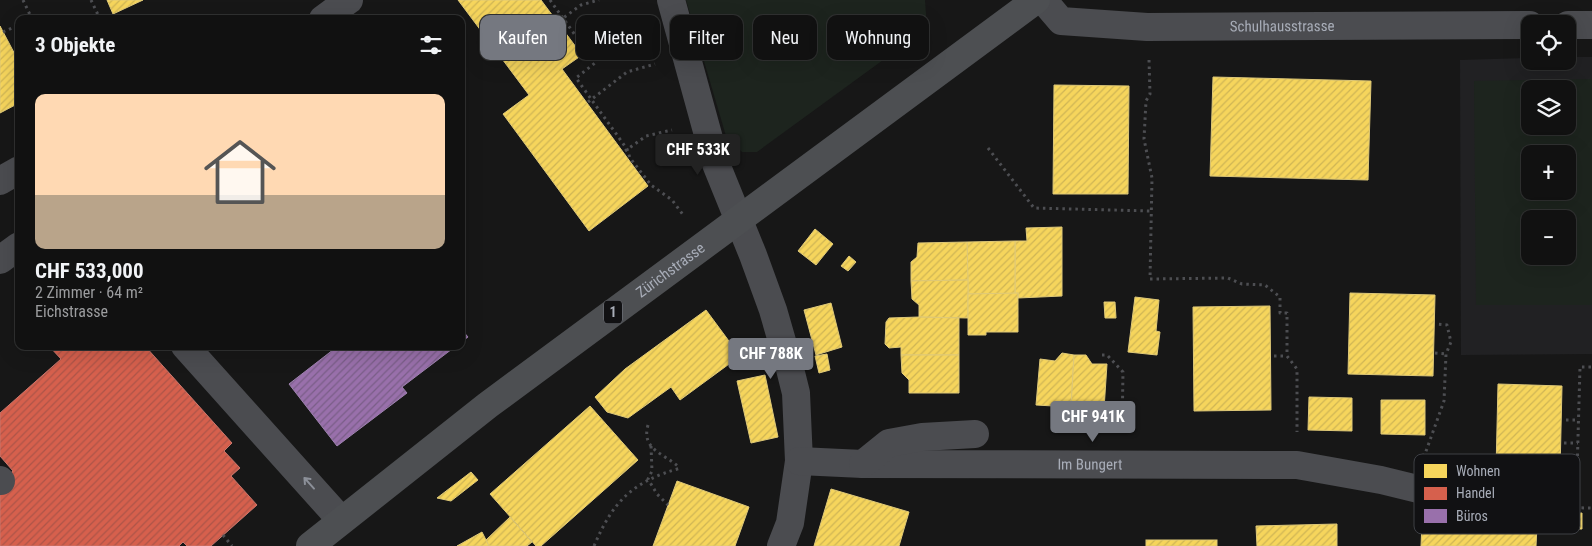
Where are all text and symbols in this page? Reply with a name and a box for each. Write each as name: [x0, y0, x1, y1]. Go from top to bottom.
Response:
chip: Kaufen: [480, 15, 566, 60]
chip: Mieten: [576, 15, 660, 60]
chip: Filter: [670, 15, 743, 60]
chip: Neu: [753, 15, 817, 60]
chip: Wohnung: [827, 15, 929, 60]
map controls: [1521, 15, 1576, 265]
button: locate: [1521, 15, 1576, 70]
street label: Schulhausstrasse: [1230, 17, 1335, 36]
icon: filters: [417, 31, 445, 59]
text: 3 Objekte: [35, 33, 115, 57]
button: layers: [1521, 80, 1576, 135]
icon: home: [195, 127, 285, 217]
pin: CHF 533K: [646, 134, 750, 176]
text: CHF 533K: [666, 140, 730, 159]
button: +: [1521, 145, 1576, 200]
button: −: [1521, 210, 1576, 265]
street label: Zürichstrasse: [633, 239, 708, 301]
text: CHF 533,000: [35, 259, 144, 283]
text: 2 Zimmer · 64 m²: [35, 283, 143, 302]
road number: 1: [604, 300, 622, 324]
text: Eichstrasse: [35, 302, 108, 321]
pin: CHF 788K: [719, 338, 823, 380]
text: CHF 788K: [739, 344, 803, 363]
pin: CHF 941K: [1041, 400, 1145, 443]
text: CHF 941K: [1061, 407, 1125, 426]
legend: [1414, 454, 1580, 534]
street label: Im Bungert: [1057, 455, 1122, 474]
text: Wohnen: [1456, 463, 1500, 479]
one-way arrow: [303, 477, 315, 490]
text: Handel: [1456, 485, 1495, 501]
text: Büros: [1456, 508, 1488, 524]

